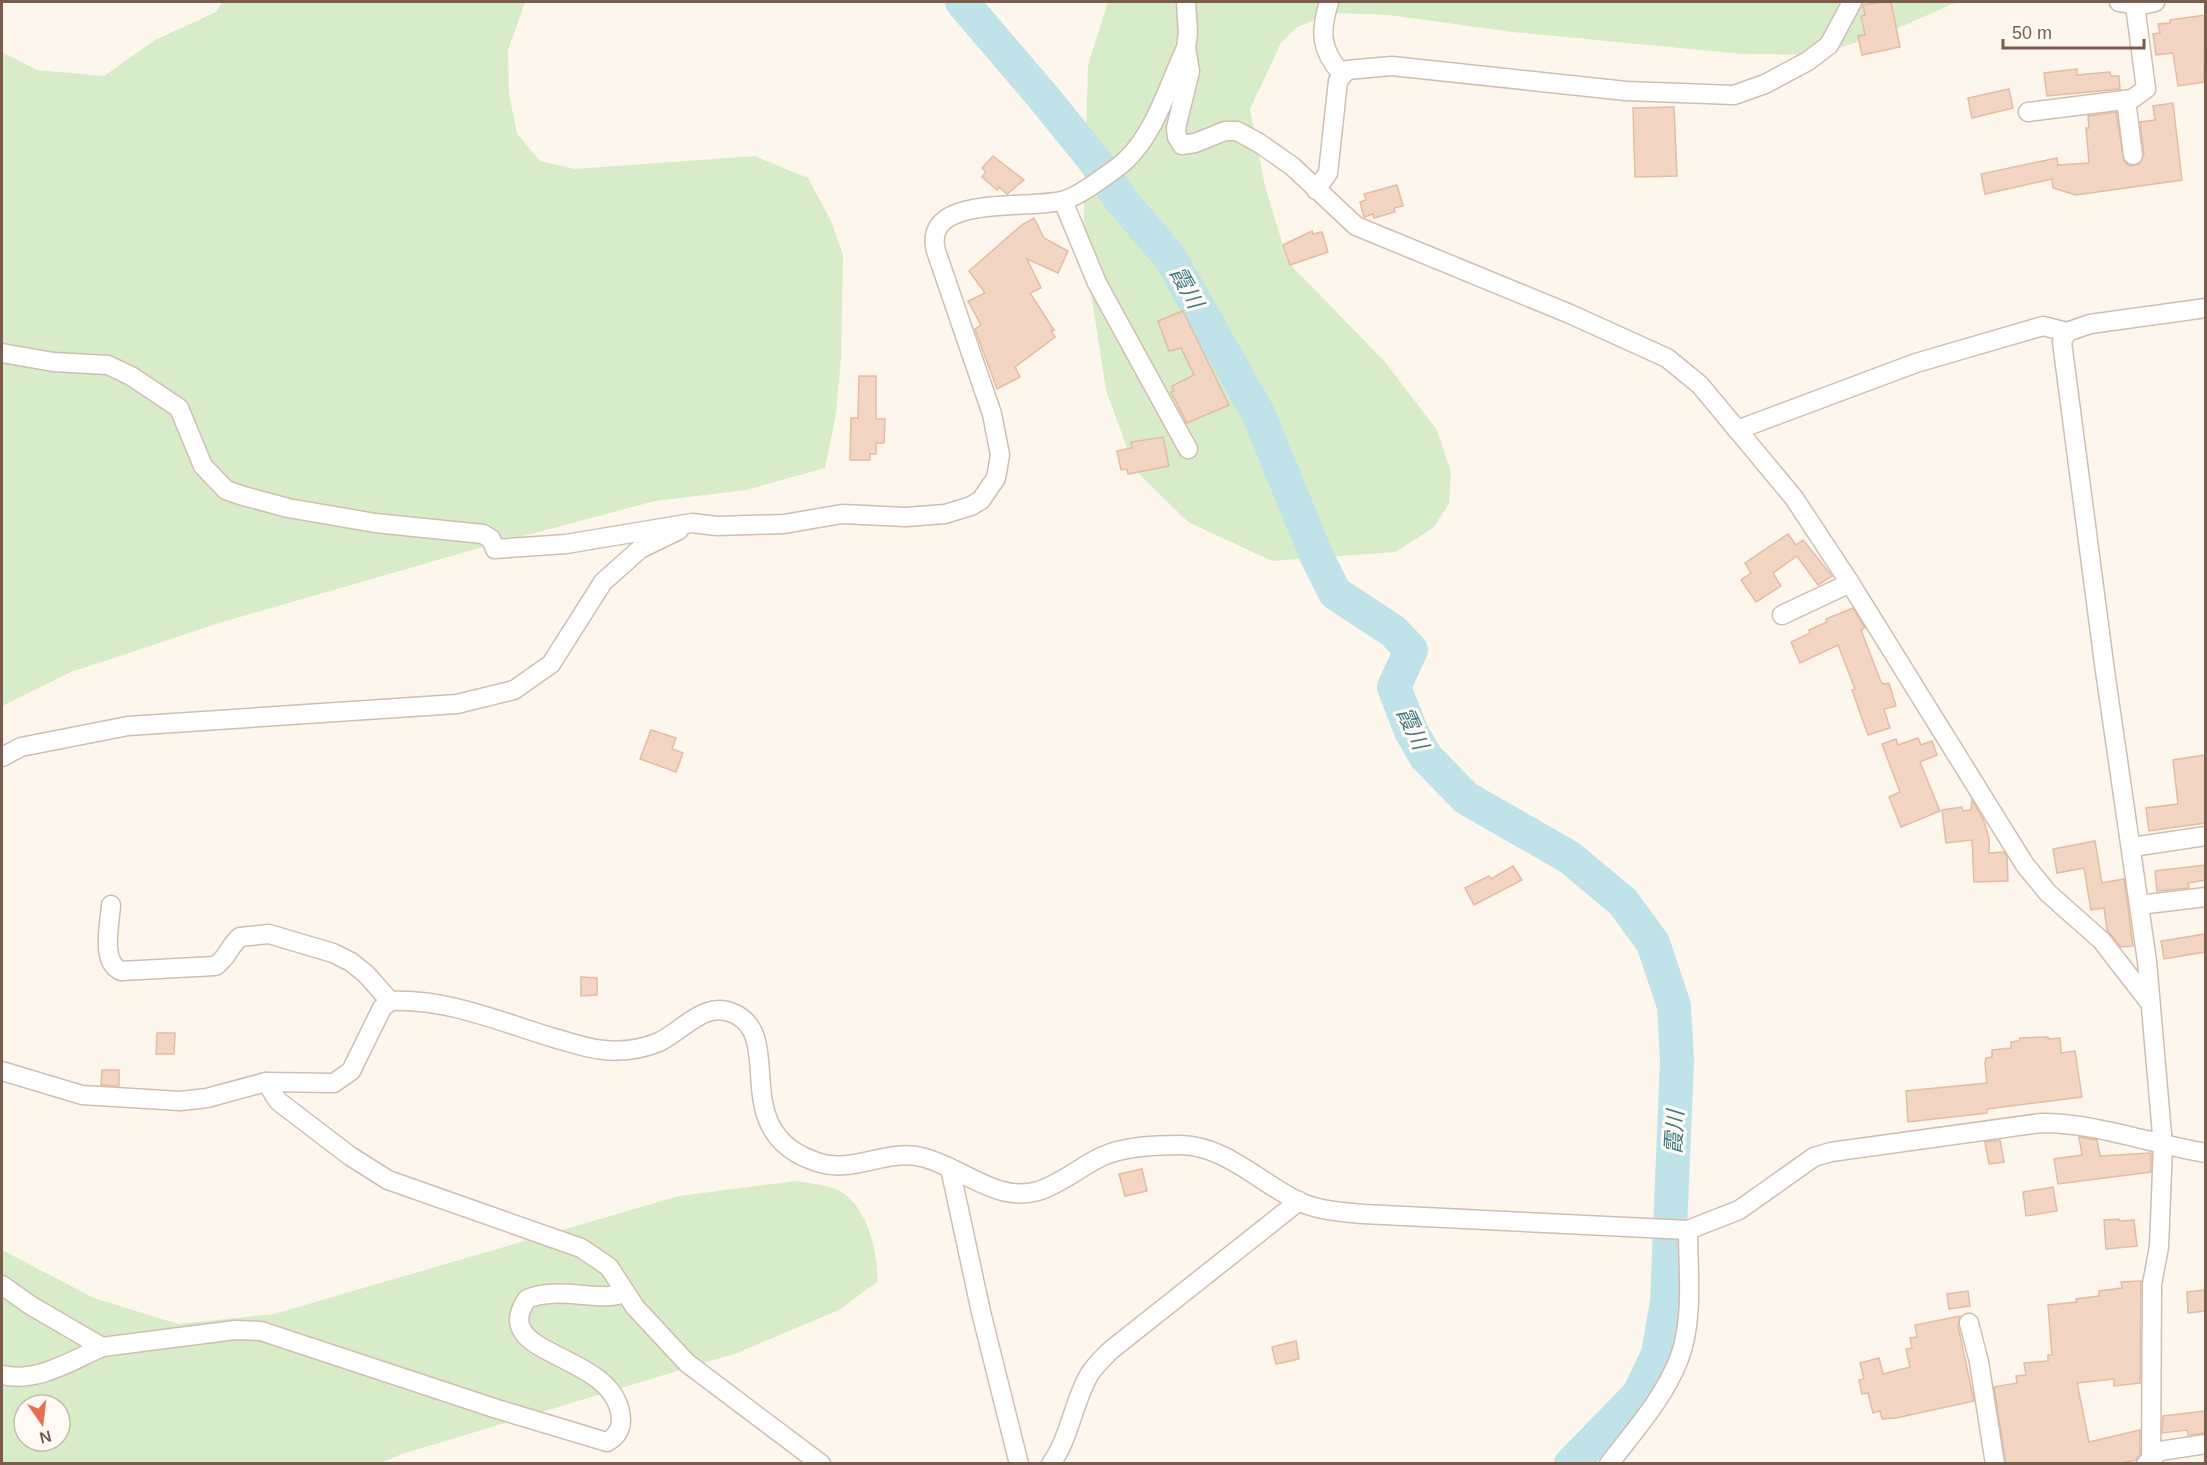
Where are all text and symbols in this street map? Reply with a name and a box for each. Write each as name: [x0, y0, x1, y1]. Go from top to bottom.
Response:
scale bar: [2003, 12, 2144, 50]
text: 50 m: [2012, 23, 2052, 43]
water label: 霞川: [1165, 262, 1209, 314]
water label: 霞川: [1392, 703, 1434, 755]
water label: 霞川: [1661, 1107, 1688, 1155]
north arrow: [12, 1393, 72, 1453]
text: N: [38, 1427, 53, 1447]

